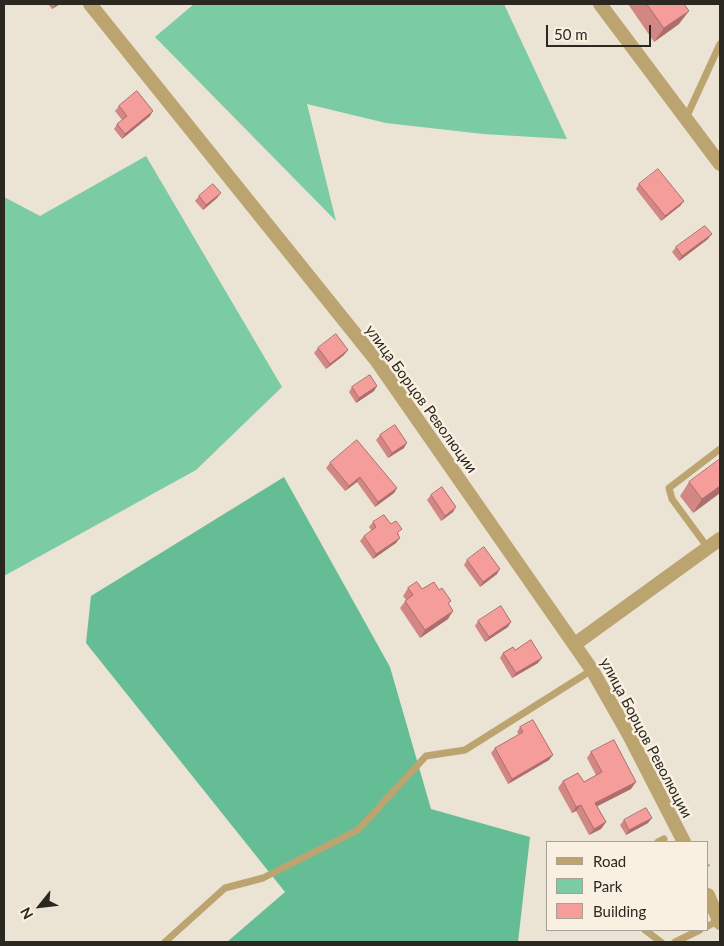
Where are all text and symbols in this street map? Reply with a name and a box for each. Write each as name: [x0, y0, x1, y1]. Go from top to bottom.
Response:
scale bar: [549, 15, 654, 47]
text: 50 m: [554, 25, 588, 43]
street label: улица Борцов Революции: [361, 321, 481, 477]
street label: улица Борцов Революции: [596, 655, 696, 821]
legend: [546, 841, 709, 931]
text: Road: [593, 852, 626, 870]
text: Park: [593, 877, 622, 895]
north arrow: [15, 881, 65, 931]
text: Building: [593, 902, 646, 920]
text: N: [16, 905, 36, 922]

